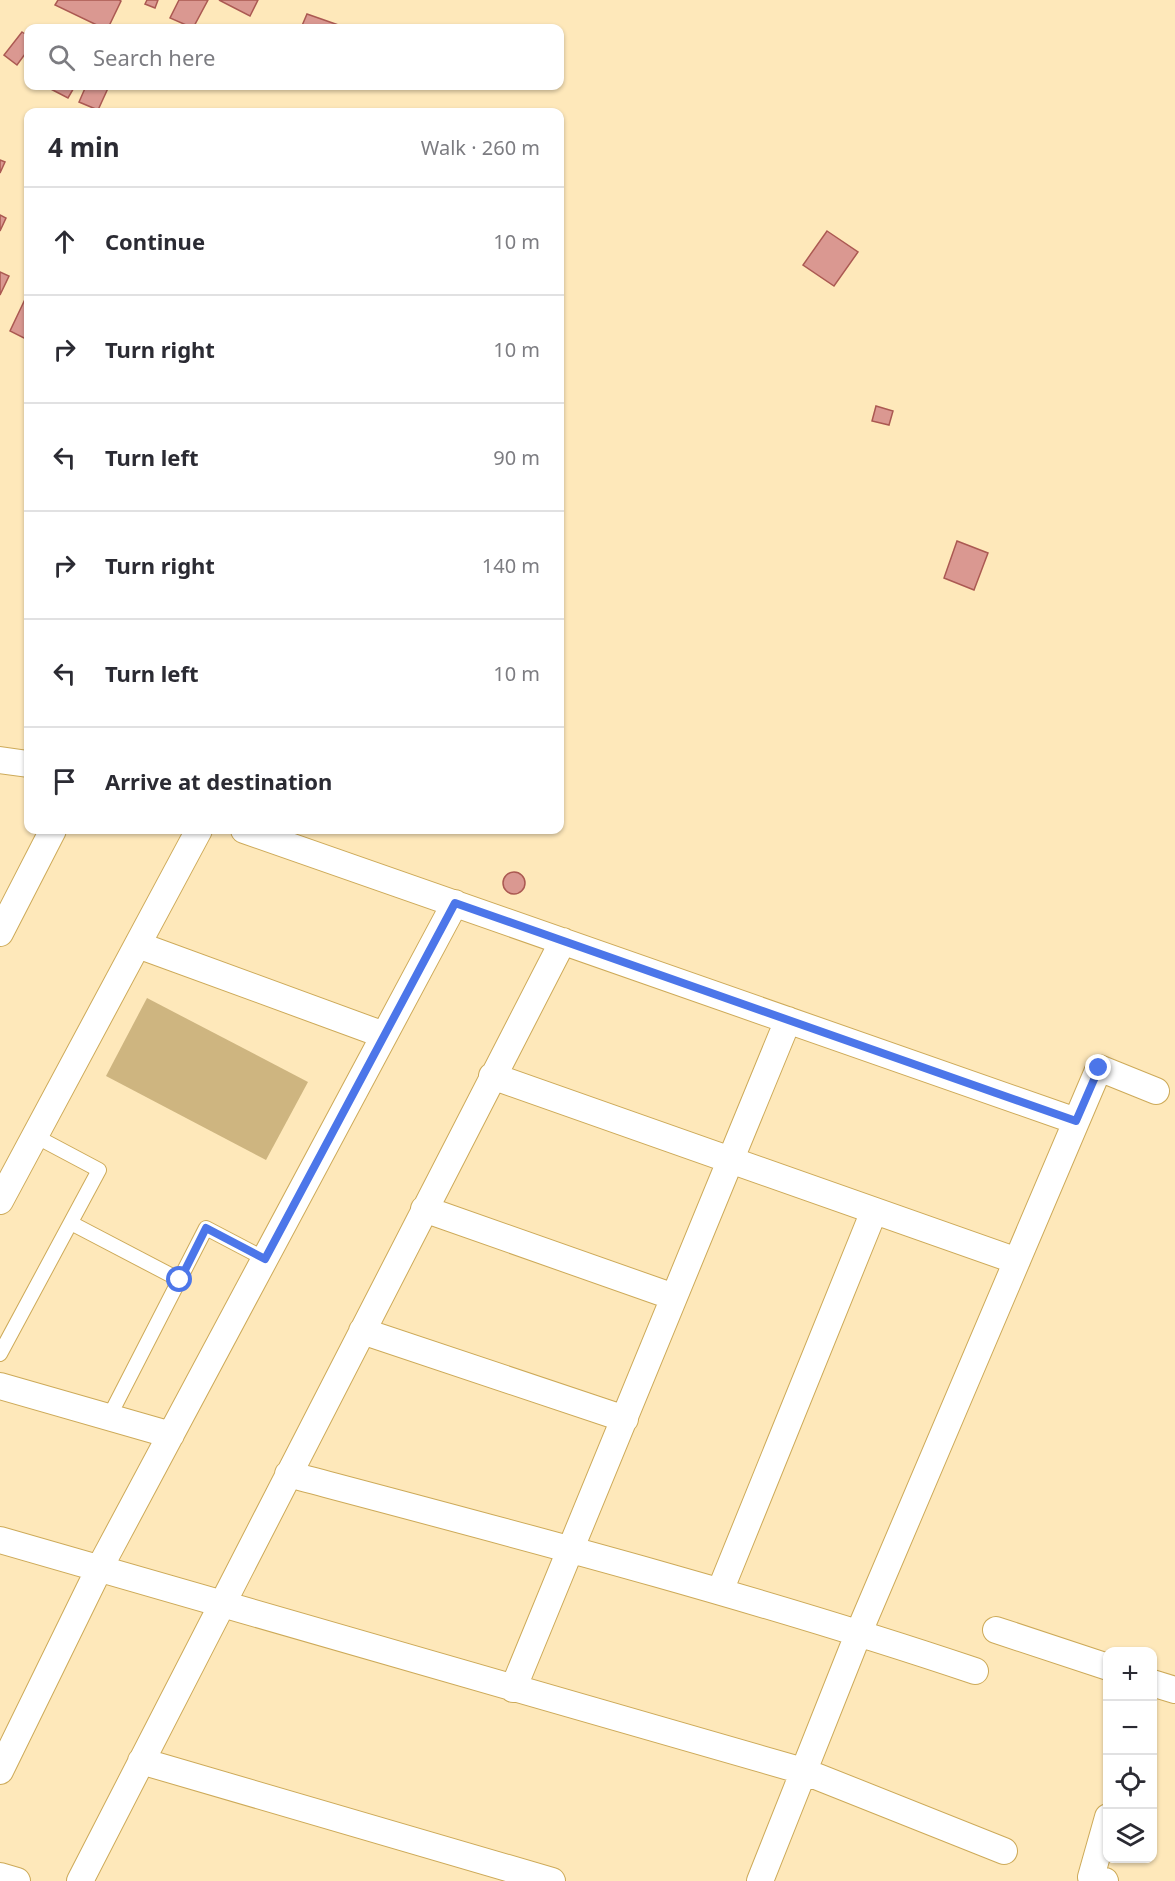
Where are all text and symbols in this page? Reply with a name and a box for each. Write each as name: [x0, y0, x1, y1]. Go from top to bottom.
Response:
search box: [24, 24, 564, 90]
icon: search: [45, 41, 78, 74]
text: Search here: [93, 42, 215, 72]
text: 4 min: [48, 129, 120, 165]
text: Walk · 260 m: [421, 134, 540, 161]
icon: ahead: [48, 225, 81, 258]
text: Continue: [105, 226, 205, 256]
text: 10 m: [493, 228, 540, 255]
icon: right: [48, 333, 81, 366]
text: Turn right: [105, 334, 215, 364]
text: 10 m: [493, 336, 540, 363]
icon: left: [48, 441, 81, 474]
text: Turn left: [105, 442, 199, 472]
text: 90 m: [493, 444, 540, 471]
icon: right: [48, 549, 81, 582]
text: Turn right: [105, 550, 215, 580]
text: 140 m: [482, 552, 540, 579]
icon: left: [48, 657, 81, 690]
text: Turn left: [105, 658, 199, 688]
text: 10 m: [493, 660, 540, 687]
icon: arrive: [48, 765, 81, 798]
text: Arrive at destination: [105, 766, 332, 796]
route end: [1085, 1054, 1111, 1080]
route start: [166, 1266, 192, 1292]
map controls: [1103, 1647, 1157, 1863]
button: +: [1103, 1647, 1157, 1701]
button: −: [1103, 1701, 1157, 1755]
button: locate: [1103, 1755, 1157, 1809]
button: layers: [1103, 1809, 1157, 1863]

